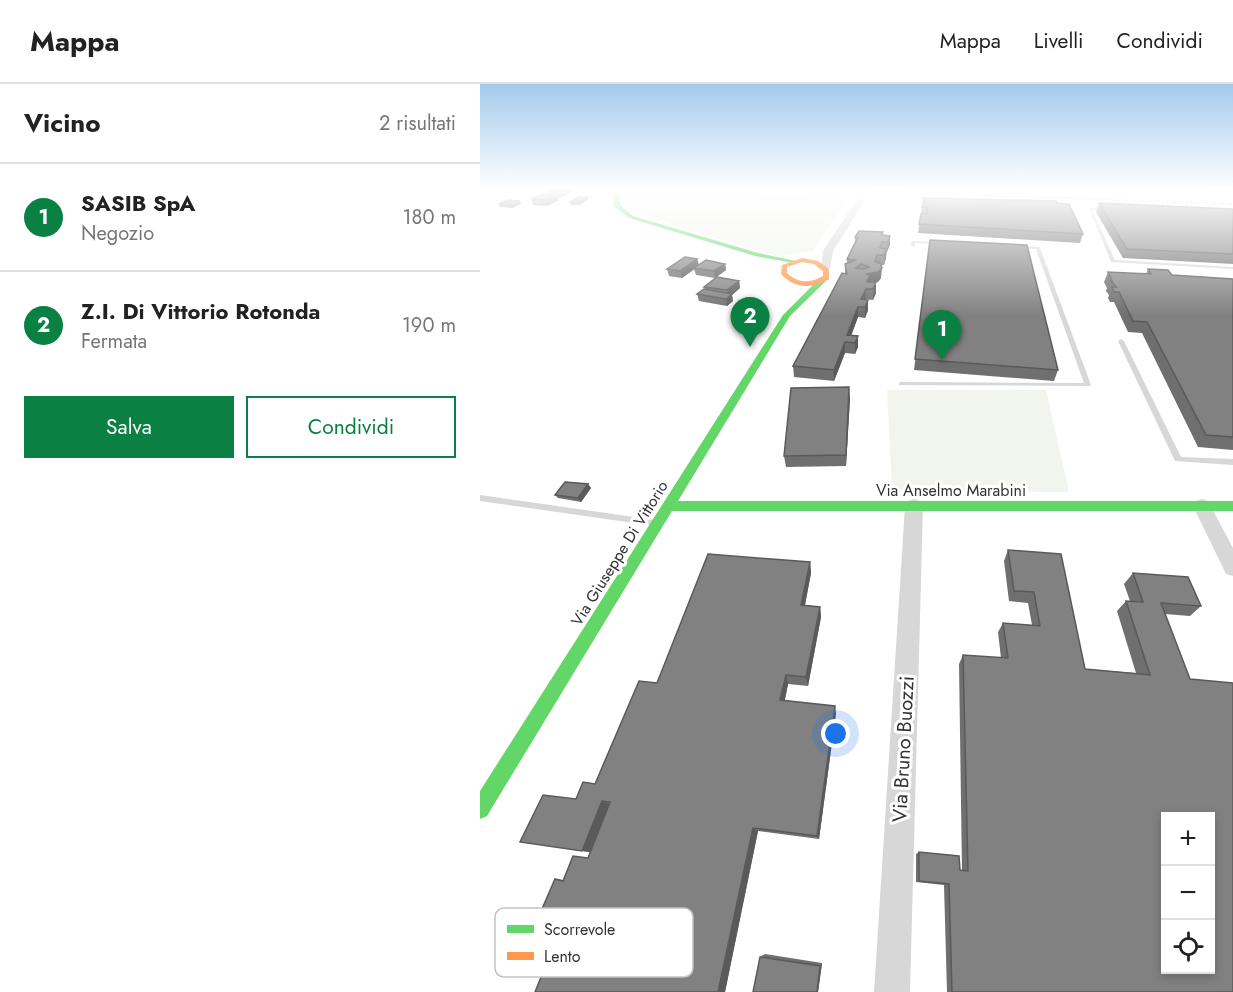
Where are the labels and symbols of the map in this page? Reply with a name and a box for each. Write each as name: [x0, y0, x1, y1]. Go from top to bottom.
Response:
pin: 2: [730, 298, 770, 347]
pin: 1: [922, 310, 962, 360]
street label: Via Giuseppe Di Vittorio: [565, 476, 674, 630]
street label: Via Anselmo Marabini: [876, 479, 1026, 502]
street label: Via Bruno Buozzi: [885, 675, 922, 823]
your location: [821, 719, 850, 748]
legend: [495, 908, 693, 977]
text: Scorrevole: [544, 918, 615, 941]
text: Lento: [544, 945, 581, 968]

